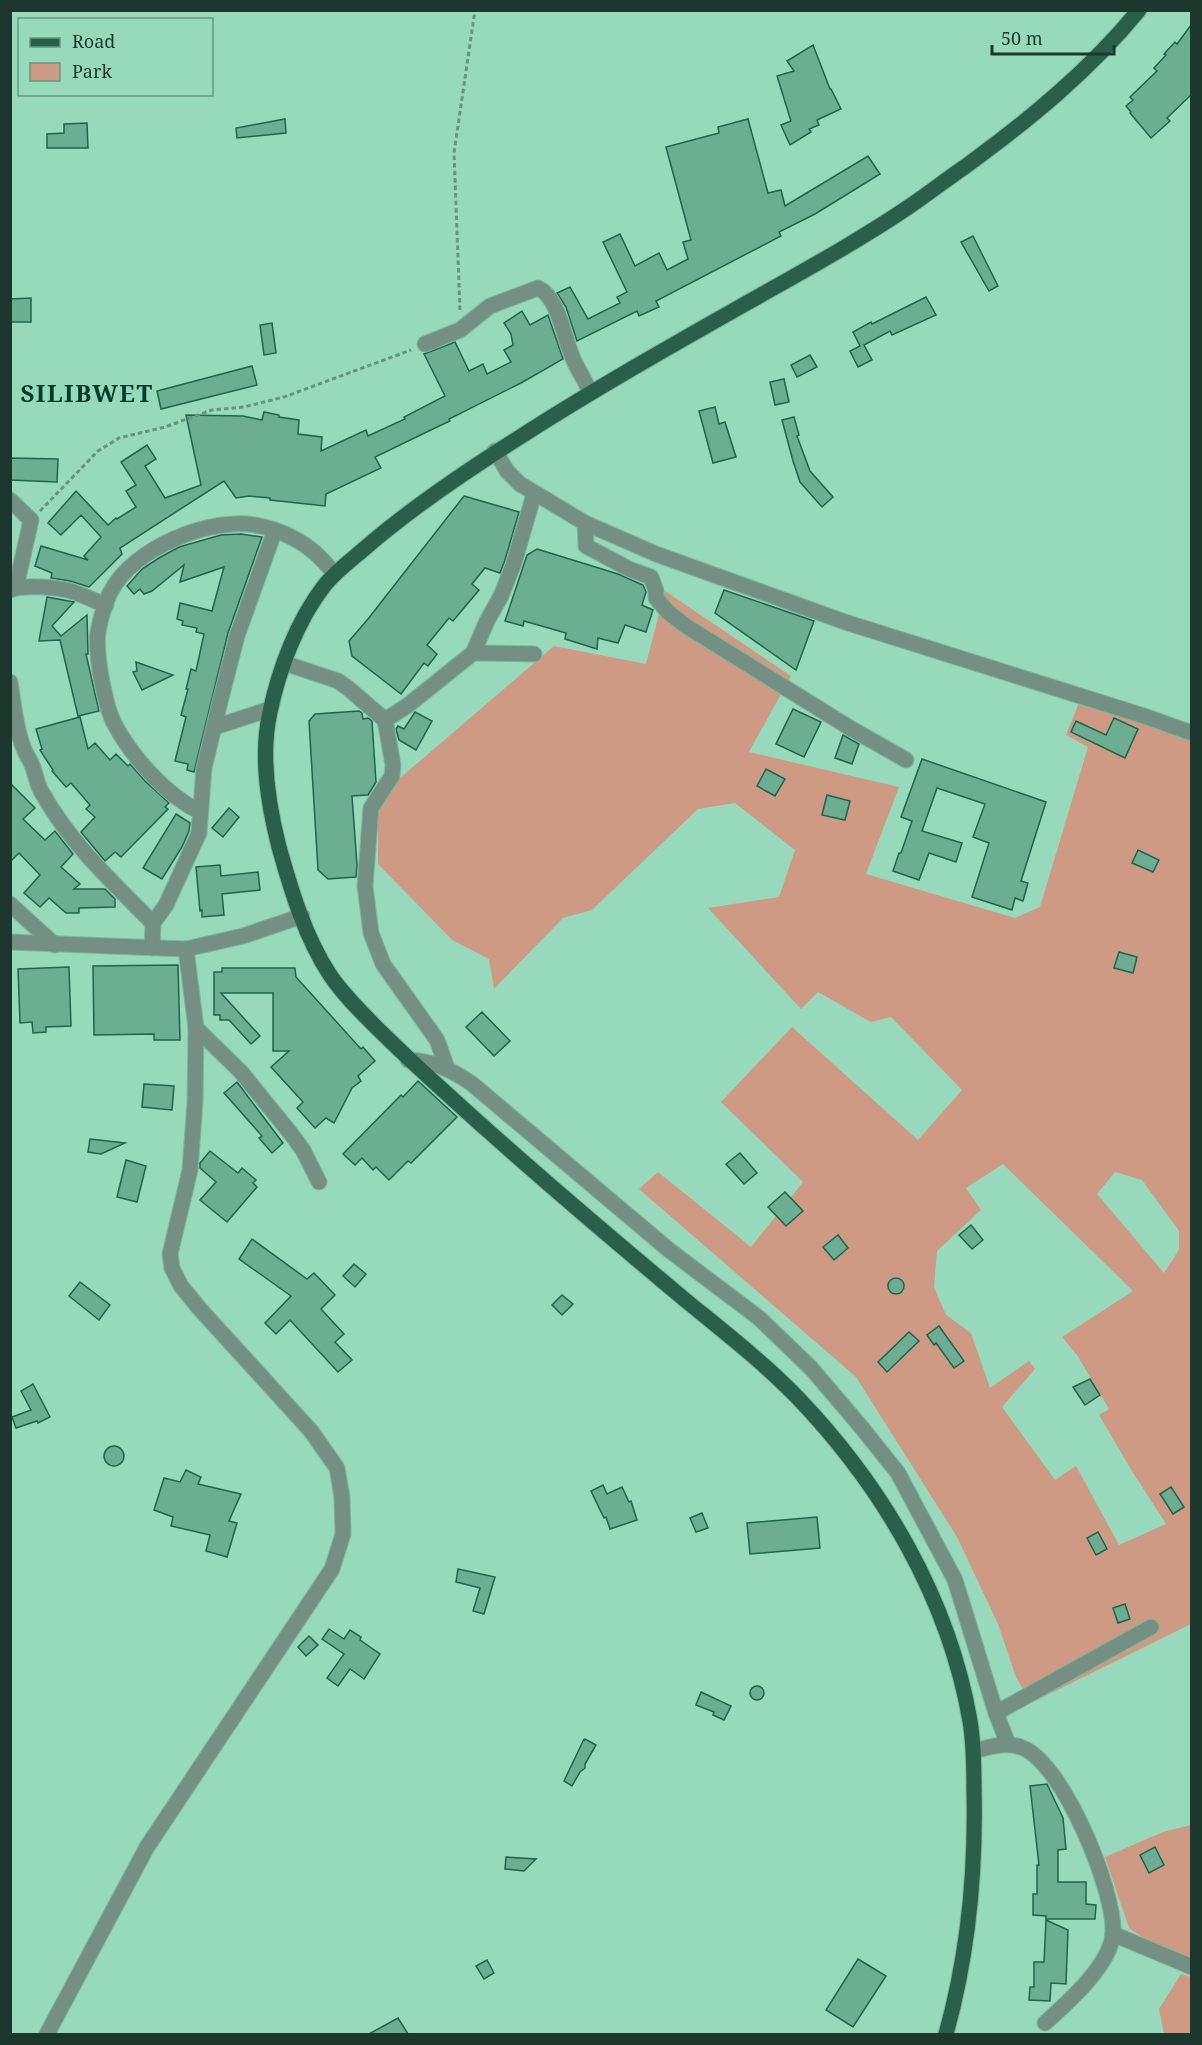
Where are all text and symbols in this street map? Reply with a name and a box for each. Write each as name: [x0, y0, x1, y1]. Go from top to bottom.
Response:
legend: [18, 18, 213, 96]
scale bar: [992, 18, 1114, 56]
text: 50 m: [1001, 26, 1043, 50]
text: Road: [72, 29, 115, 53]
text: Park: [72, 59, 112, 83]
district label: SILIBWET: [20, 376, 154, 409]

